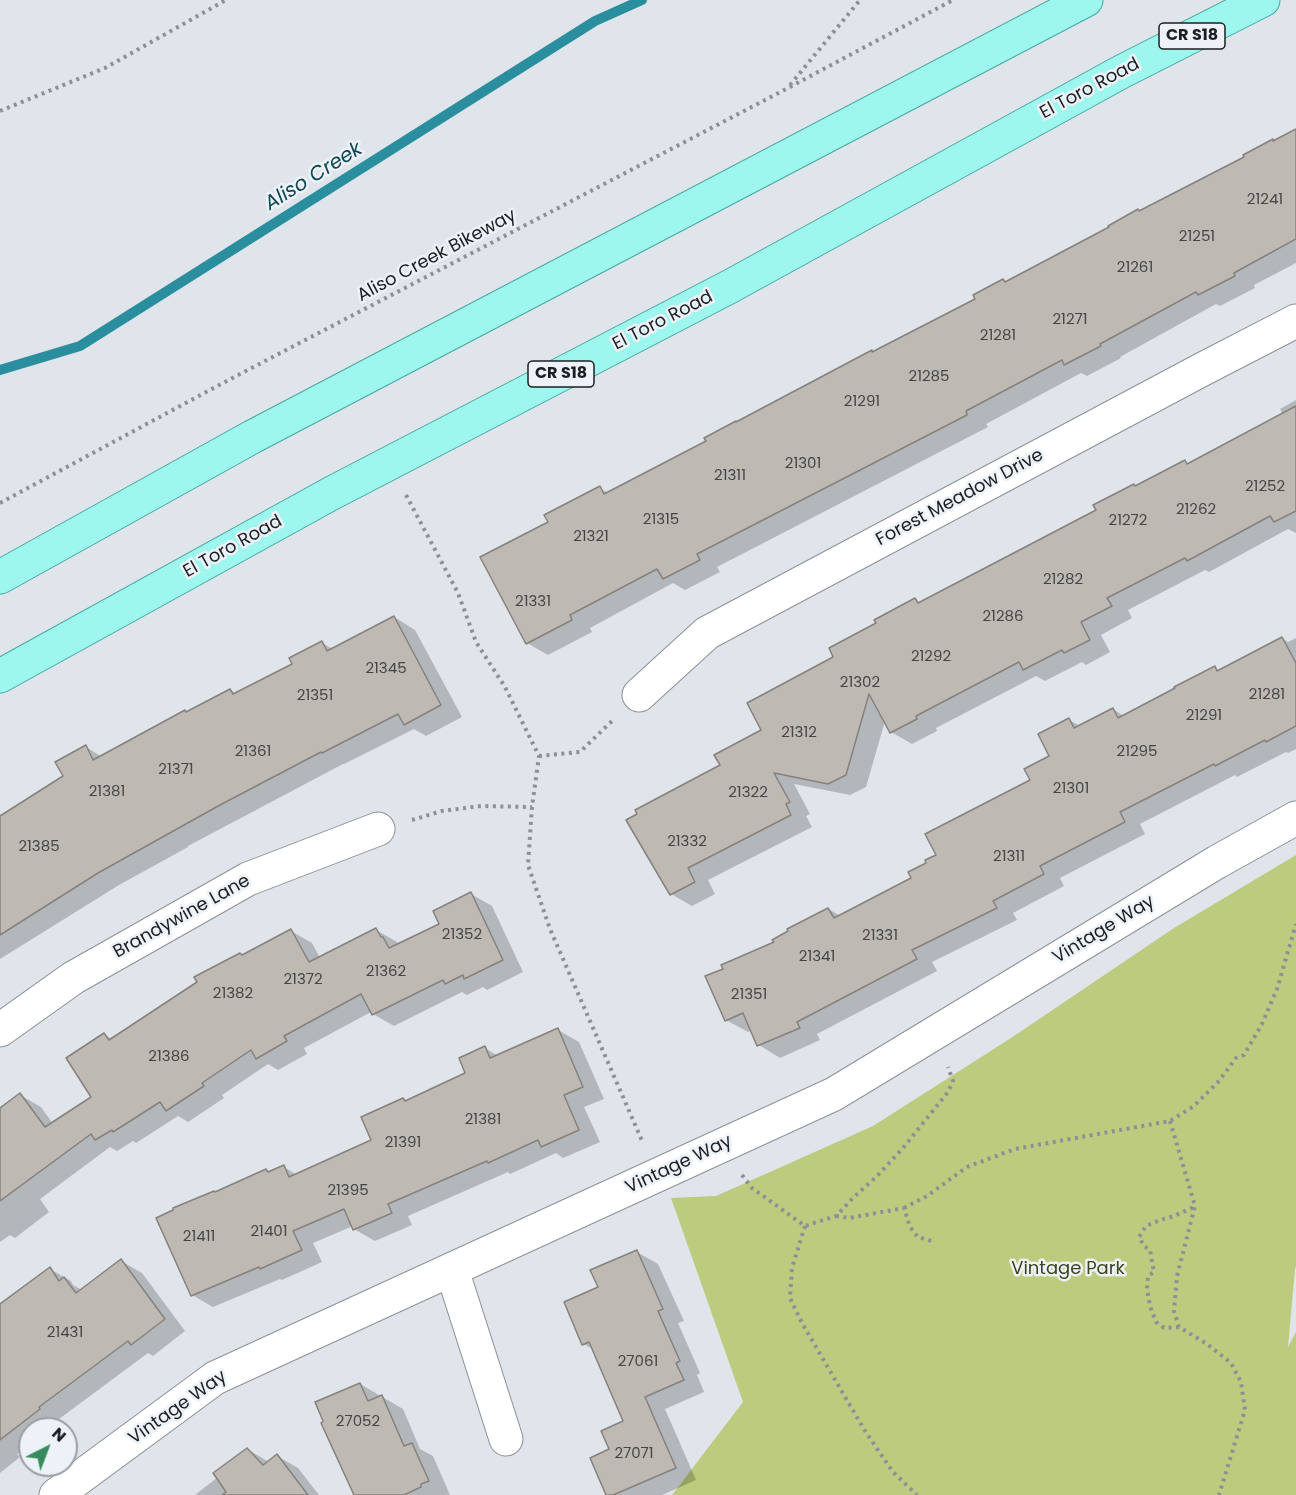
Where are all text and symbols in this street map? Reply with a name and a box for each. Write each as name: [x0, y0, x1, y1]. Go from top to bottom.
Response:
road number: CR S18: [1159, 23, 1225, 49]
street label: El Toro Road: [1037, 54, 1143, 124]
water label: Aliso Creek: [261, 138, 367, 216]
house number: 21241: [1247, 191, 1283, 209]
street label: Aliso Creek Bikeway: [354, 205, 520, 307]
house number: 21251: [1179, 228, 1215, 246]
house number: 21261: [1117, 259, 1153, 277]
street label: El Toro Road: [609, 287, 717, 355]
house number: 21271: [1052, 311, 1088, 329]
house number: 21281: [980, 327, 1016, 345]
road number: CR S18: [528, 361, 594, 387]
house number: 21285: [909, 368, 949, 386]
house number: 21291: [844, 393, 880, 411]
street label: Forest Meadow Drive: [873, 445, 1047, 551]
house number: 21301: [785, 455, 821, 473]
house number: 21311: [714, 467, 746, 485]
house number: 21252: [1245, 478, 1285, 496]
house number: 21262: [1176, 501, 1216, 519]
street label: El Toro Road: [180, 511, 286, 583]
house number: 21315: [643, 511, 679, 529]
house number: 21272: [1109, 512, 1147, 530]
house number: 21321: [573, 528, 609, 546]
house number: 21282: [1043, 571, 1083, 589]
house number: 21331: [515, 593, 551, 611]
house number: 21286: [982, 608, 1024, 626]
house number: 21292: [911, 648, 951, 666]
house number: 21345: [365, 660, 407, 678]
house number: 21302: [840, 674, 880, 692]
house number: 21281: [1249, 686, 1285, 704]
house number: 21351: [297, 687, 333, 705]
house number: 21291: [1186, 707, 1222, 725]
house number: 21312: [781, 724, 817, 742]
house number: 21361: [235, 743, 271, 761]
house number: 21295: [1117, 743, 1157, 761]
house number: 21371: [158, 761, 194, 779]
house number: 21301: [1053, 780, 1089, 798]
house number: 21381: [89, 783, 125, 801]
house number: 21322: [728, 784, 768, 802]
house number: 21332: [667, 833, 707, 851]
house number: 21385: [18, 838, 60, 856]
house number: 21311: [993, 848, 1025, 866]
street label: Brandywine Lane: [110, 870, 254, 964]
street label: Vintage Way: [1049, 891, 1159, 969]
house number: 21352: [442, 926, 482, 944]
house number: 21331: [862, 927, 898, 945]
house number: 21341: [799, 948, 835, 966]
house number: 21362: [366, 963, 406, 981]
house number: 21372: [283, 971, 323, 989]
house number: 21382: [213, 985, 253, 1003]
house number: 21351: [731, 986, 767, 1004]
house number: 21386: [148, 1048, 190, 1066]
house number: 21381: [465, 1111, 501, 1129]
street label: Vintage Way: [622, 1131, 736, 1199]
house number: 21391: [385, 1134, 421, 1152]
house number: 21395: [327, 1182, 369, 1200]
house number: 21401: [250, 1223, 288, 1241]
house number: 21411: [183, 1228, 215, 1246]
park label: Vintage Park: [1011, 1258, 1125, 1280]
house number: 21431: [47, 1324, 83, 1342]
house number: 27061: [618, 1353, 658, 1371]
street label: Vintage Way: [125, 1366, 231, 1450]
house number: 27052: [336, 1413, 380, 1431]
north arrow: [18, 1417, 78, 1477]
text: N: [47, 1422, 71, 1447]
house number: 27071: [614, 1445, 654, 1463]

